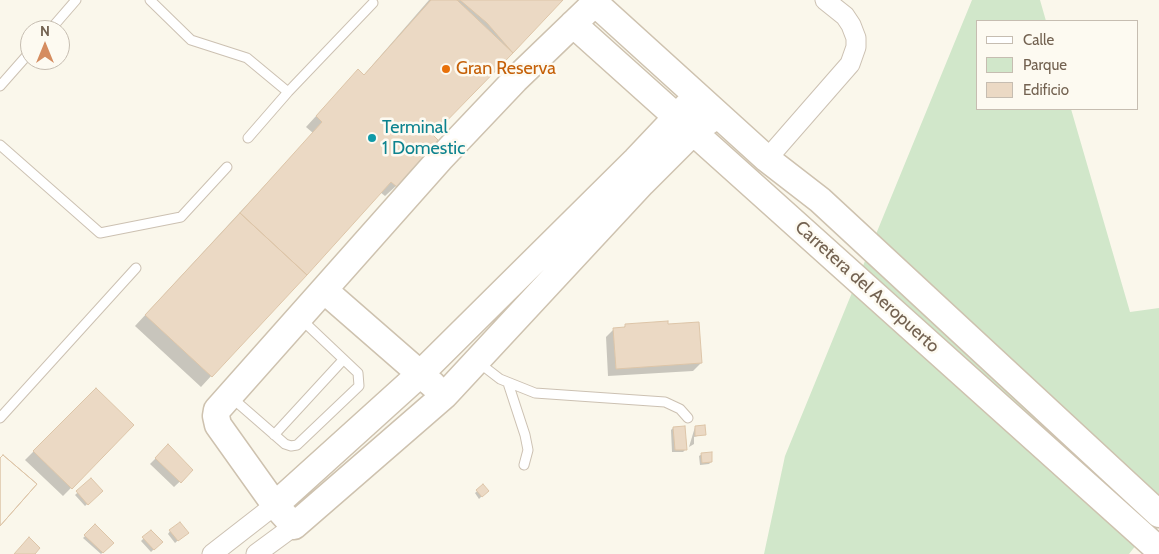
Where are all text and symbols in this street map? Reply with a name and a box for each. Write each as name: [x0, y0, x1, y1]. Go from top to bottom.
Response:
north arrow: [20, 20, 70, 70]
legend: [976, 20, 1139, 110]
text: N: [40, 22, 50, 40]
text: Calle: [1023, 31, 1054, 49]
text: Parque: [1023, 56, 1067, 74]
place label: Gran Reserva: [456, 58, 556, 80]
marker: Gran Reserva: [440, 63, 452, 75]
text: Edificio: [1023, 81, 1069, 99]
place label: Terminal 1 Domestic: [382, 117, 465, 160]
marker: Terminal 1 Domestic: [366, 132, 378, 144]
street label: Carretera del Aeropuerto: [790, 216, 944, 358]

